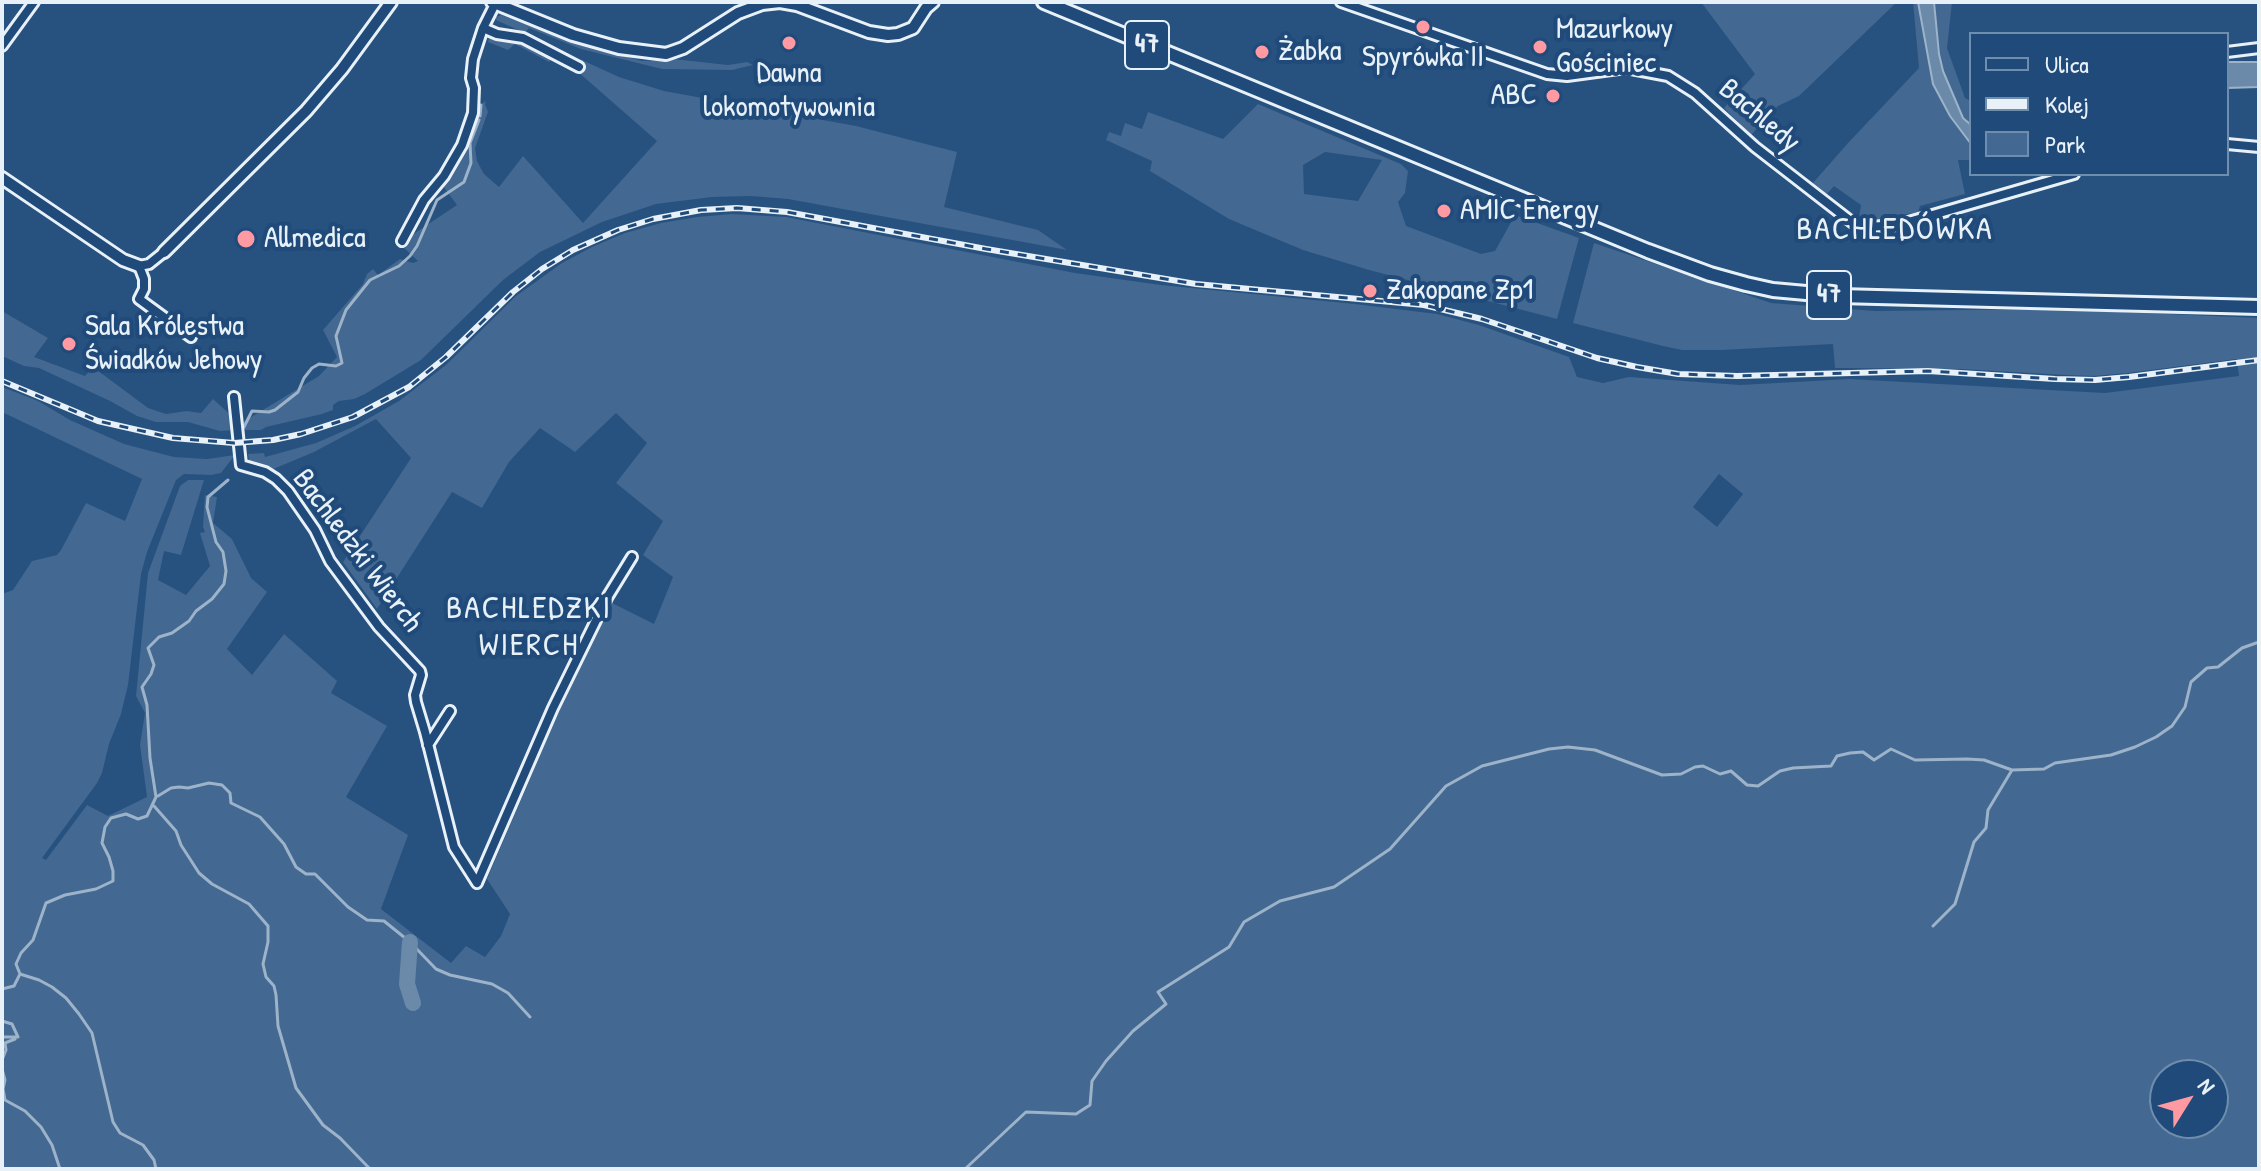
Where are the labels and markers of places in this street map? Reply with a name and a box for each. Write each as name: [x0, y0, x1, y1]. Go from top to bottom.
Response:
place label: Mazurkowy Gościniec: [1556, 12, 1673, 82]
marker: Spyrówka II: [1414, 18, 1432, 36]
marker: Dawna lokomotywownia: [780, 34, 798, 52]
place label: Żabka: [1278, 34, 1342, 70]
marker: Mazurkowy Gościniec: [1531, 38, 1549, 56]
place label: Spyrówka II: [1362, 40, 1484, 76]
marker: Żabka: [1253, 43, 1271, 61]
place label: Dawna lokomotywownia: [703, 56, 875, 126]
place label: ABC: [1491, 78, 1537, 114]
marker: ABC: [1544, 87, 1562, 105]
place label: AMIC Energy: [1460, 193, 1599, 229]
marker: AMIC Energy: [1435, 202, 1453, 220]
place label: Allmedica: [264, 221, 366, 257]
marker: Allmedica: [235, 228, 257, 250]
place label: Zakopane Zp1: [1386, 273, 1533, 309]
marker: Zakopane Zp1: [1361, 282, 1379, 300]
place label: Sala Królestwa Świadków Jehowy: [85, 309, 262, 380]
marker: Sala Królestwa Świadków Jehowy: [60, 335, 78, 353]

